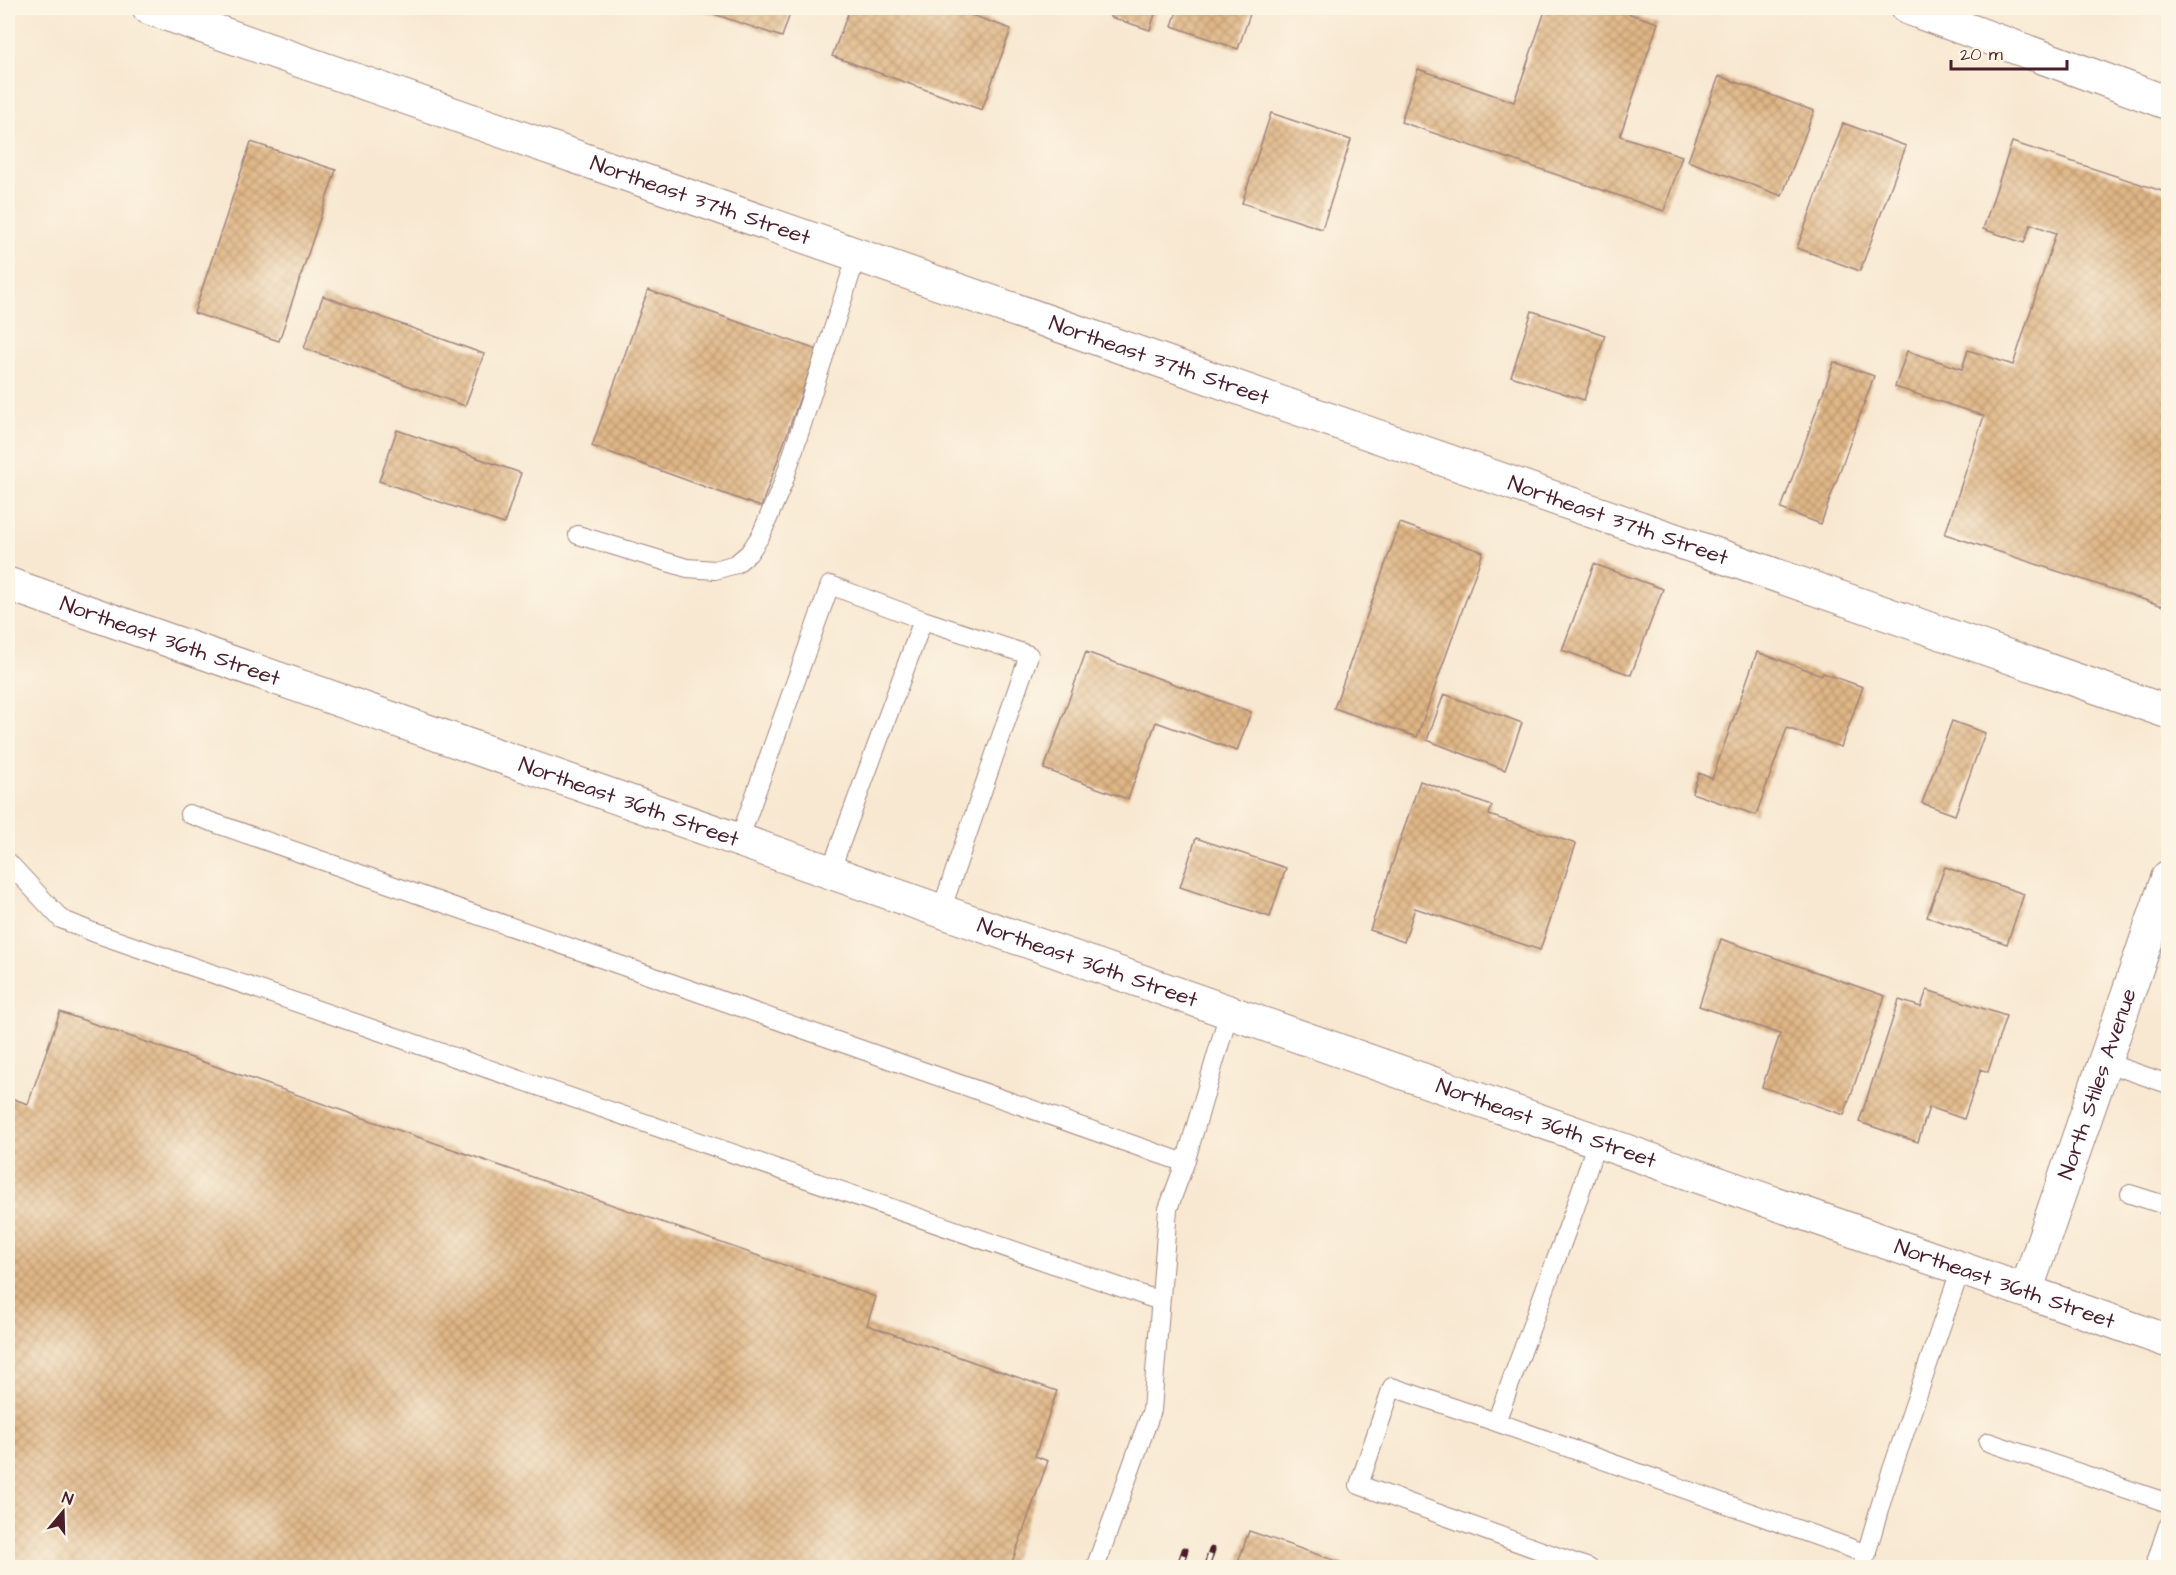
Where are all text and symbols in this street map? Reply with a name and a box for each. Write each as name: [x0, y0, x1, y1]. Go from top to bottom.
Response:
scale bar: [1951, 33, 2066, 71]
text: 20 m: [1960, 42, 2003, 67]
street label: Northeast 37th Street: [586, 148, 815, 253]
street label: Northeast 37th Street: [1045, 308, 1274, 413]
street label: Northeast 37th Street: [1504, 468, 1733, 573]
street label: Northeast 36th Street: [56, 588, 285, 694]
street label: Northeast 36th Street: [515, 749, 743, 855]
street label: Northeast 36th Street: [973, 909, 1202, 1015]
street label: North Stiles Avenue: [2050, 984, 2144, 1183]
street label: Northeast 36th Street: [1432, 1070, 1661, 1176]
street label: Northeast 36th Street: [1891, 1231, 2119, 1337]
north arrow: [33, 1482, 93, 1542]
text: N: [59, 1487, 76, 1511]

